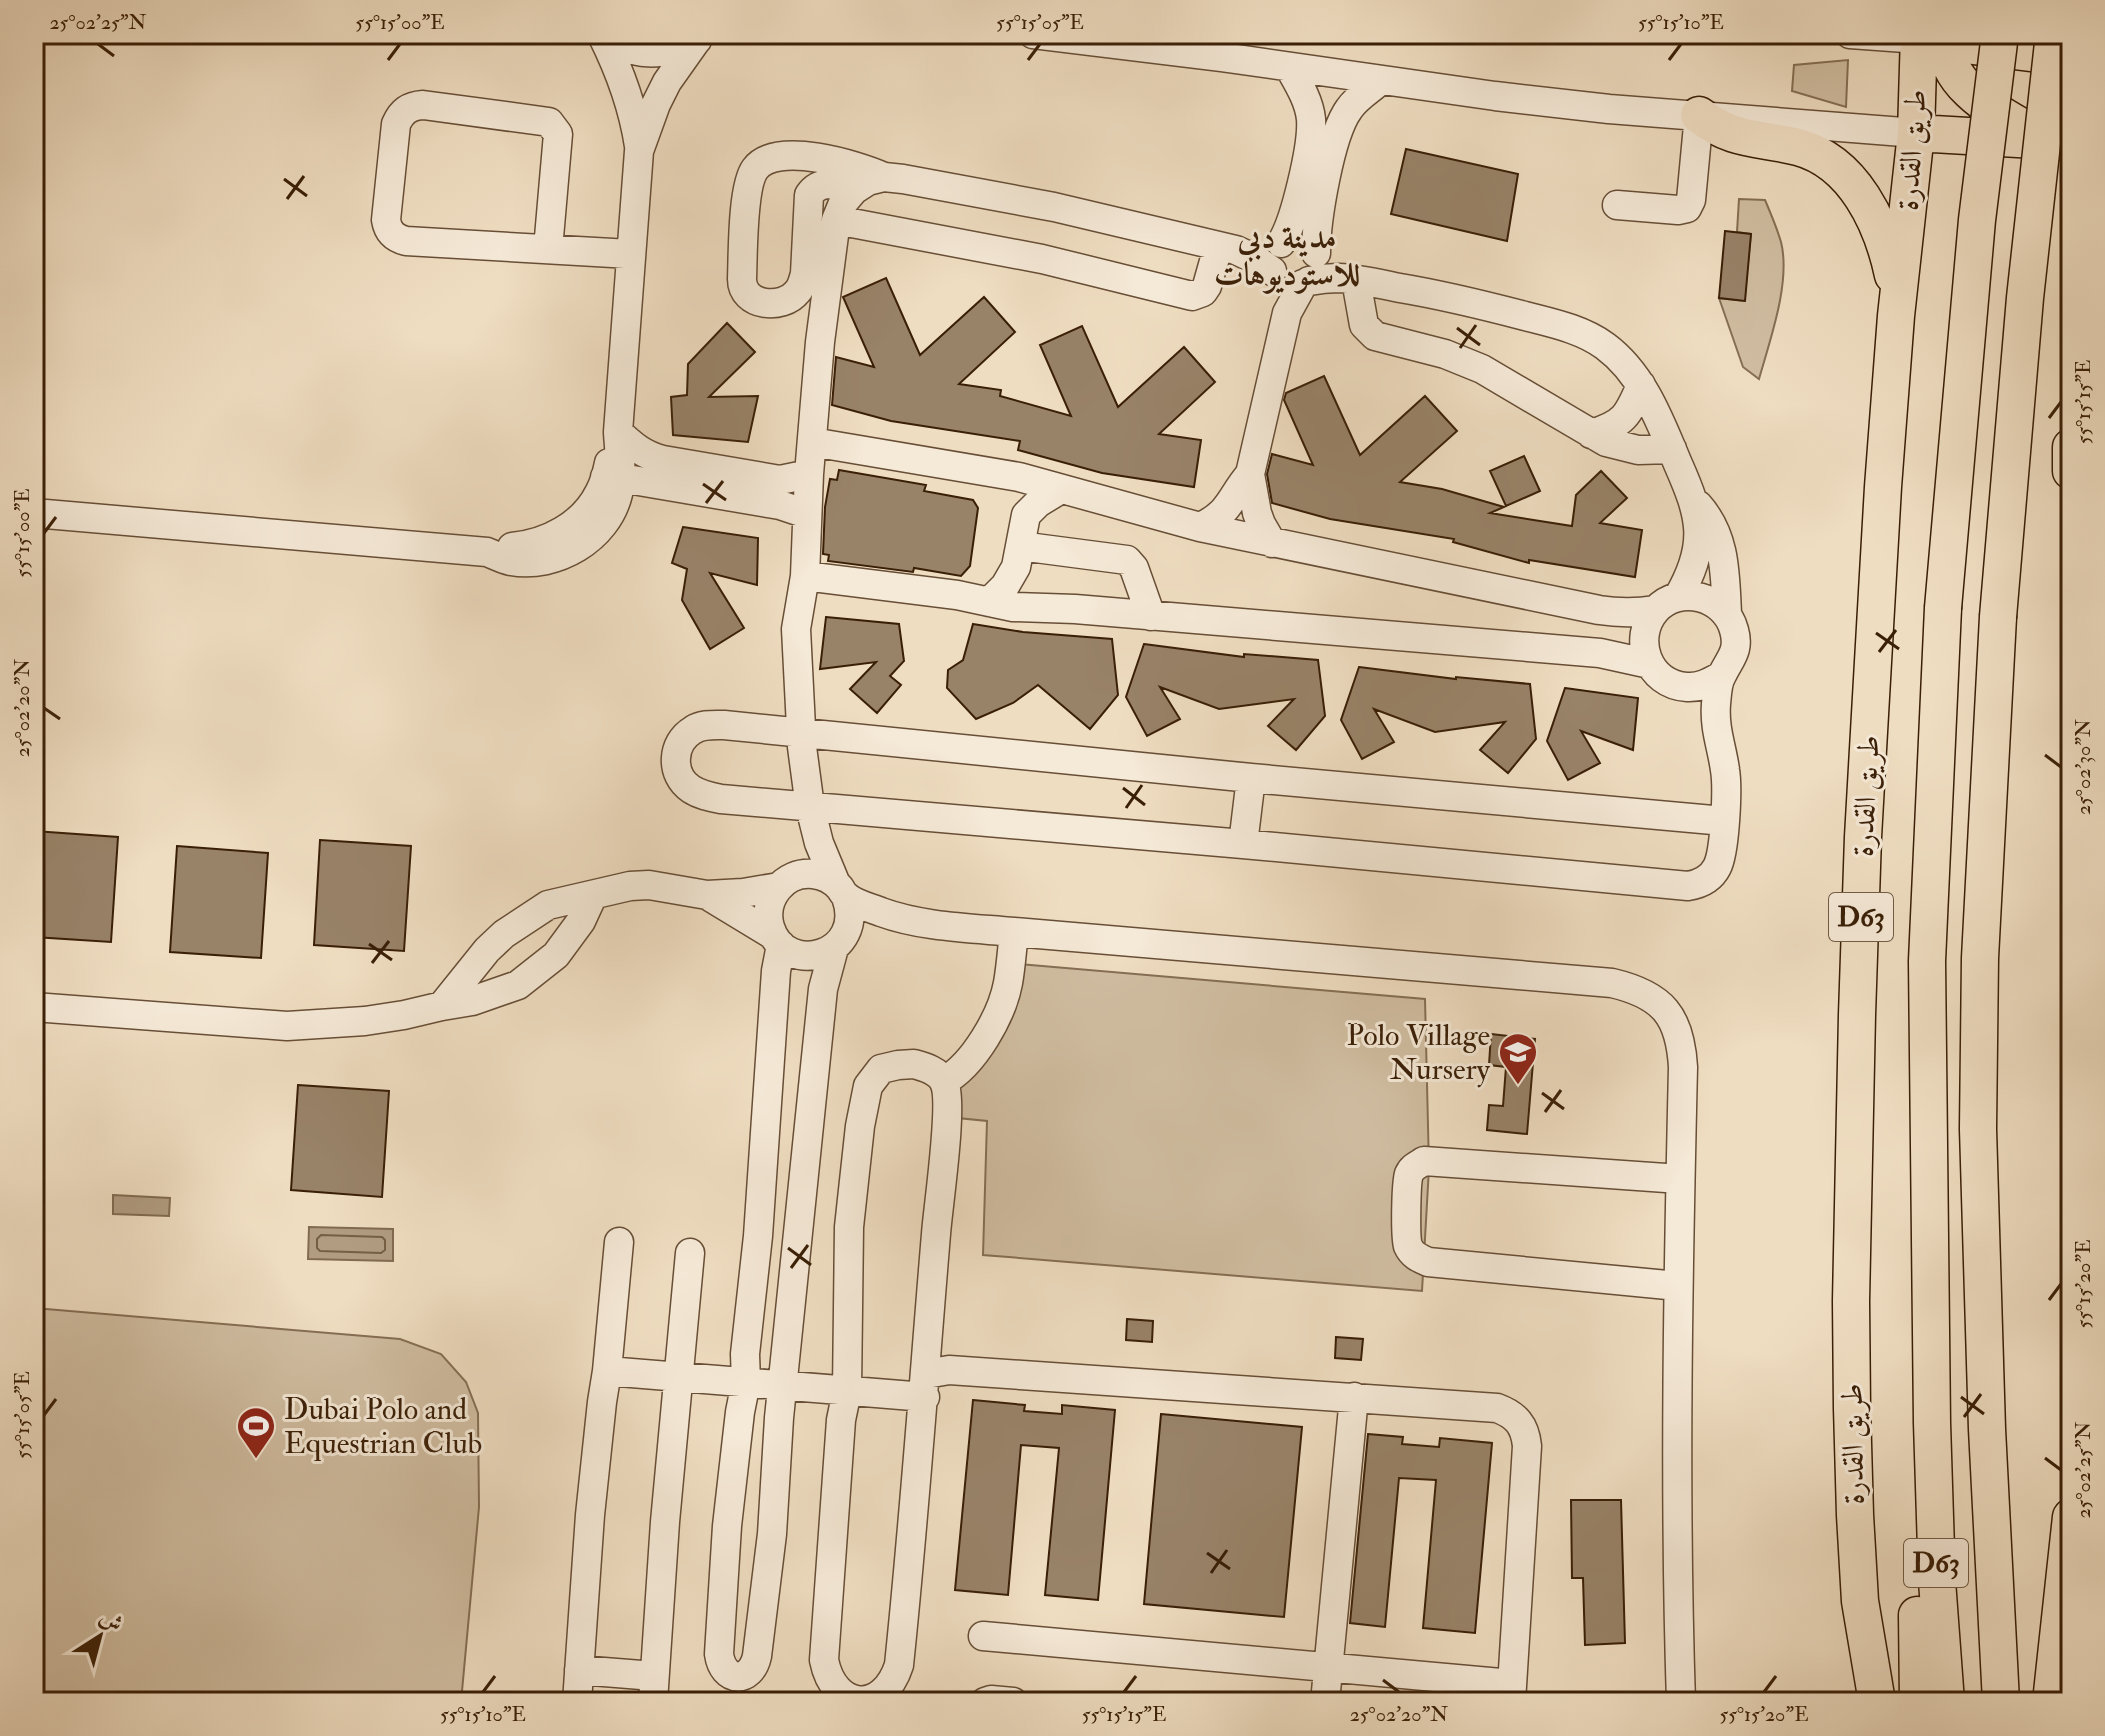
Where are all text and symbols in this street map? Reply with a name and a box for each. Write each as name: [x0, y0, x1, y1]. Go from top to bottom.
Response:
text: 25°02'25"N: [50, 10, 147, 35]
text: 55°15'00"E: [355, 10, 445, 35]
text: 55°15'05"E: [996, 10, 1084, 35]
text: 55°15'10"E: [1638, 10, 1724, 35]
street label: طريق القدرة: [1889, 88, 1935, 212]
district label: مدينة دبي للاستوديوهات: [1214, 218, 1360, 295]
text: 55°15'15"E: [2071, 360, 2096, 444]
text: 55°15'00"E: [10, 488, 35, 578]
text: 25°02'20"N: [10, 659, 35, 757]
text: 25°02'30"N: [2071, 719, 2096, 815]
street label: طريق القدرة: [1844, 734, 1888, 858]
road number: D63: [1829, 893, 1893, 941]
place label: Polo Village Nursery: [1347, 1017, 1491, 1088]
school or university icon: Polo Village Nursery: [1497, 1031, 1539, 1086]
text: 55°15'20"E: [2071, 1239, 2096, 1329]
text: 55°15'05"E: [10, 1371, 35, 1459]
street label: طريق القدرة: [1833, 1383, 1873, 1505]
place label: Dubai Polo and Equestrian Club: [284, 1391, 482, 1462]
sports icon: Dubai Polo and Equestrian Club: [235, 1405, 277, 1460]
text: 25°02'25"N: [2071, 1421, 2096, 1518]
road number: D63: [1904, 1539, 1968, 1587]
north arrow: [60, 1596, 140, 1676]
text: ش: [94, 1603, 128, 1638]
text: 55°15'10"E: [440, 1702, 526, 1727]
text: 55°15'15"E: [1082, 1702, 1166, 1727]
text: 25°02'20"N: [1350, 1702, 1448, 1727]
text: 55°15'20"E: [1719, 1702, 1809, 1727]

